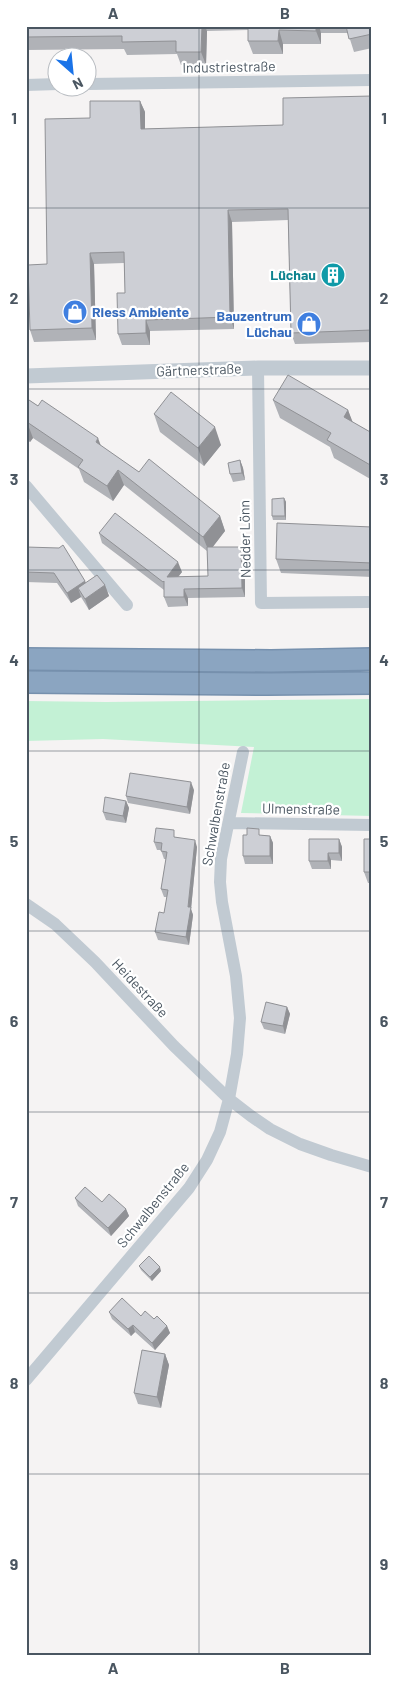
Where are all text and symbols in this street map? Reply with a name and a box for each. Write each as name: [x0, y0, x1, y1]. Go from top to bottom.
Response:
text: A: [108, 3, 119, 22]
text: B: [280, 3, 290, 22]
north arrow: [48, 48, 98, 98]
street label: Industriestraße: [182, 57, 276, 76]
text: N: [70, 74, 86, 94]
text: 1: [11, 108, 17, 127]
text: 1: [381, 108, 387, 127]
building icon: Lüchau: [320, 262, 346, 288]
place label: Lüchau: [270, 266, 316, 283]
text: 2: [10, 288, 19, 307]
text: 2: [380, 288, 389, 307]
shop icon: Riess Ambiente: [62, 299, 88, 325]
place label: Riess Ambiente: [92, 303, 190, 320]
place label: Bauzentrum Lüchau: [217, 307, 292, 340]
shop icon: Bauzentrum Lüchau: [296, 311, 322, 337]
street label: Gärtnerstraße: [156, 360, 242, 379]
text: 3: [10, 469, 18, 488]
text: 3: [380, 469, 388, 488]
street label: Nedder Lönn: [235, 500, 254, 578]
text: 4: [9, 650, 19, 669]
text: 4: [379, 650, 389, 669]
street label: Schwalbenstraße: [198, 761, 233, 867]
street label: Ulmenstraße: [262, 799, 340, 818]
text: 5: [10, 831, 19, 850]
text: 5: [380, 831, 389, 850]
street label: Heidestraße: [109, 955, 172, 1021]
text: 6: [10, 1011, 19, 1030]
text: 6: [380, 1011, 389, 1030]
street label: Schwalbenstraße: [113, 1159, 192, 1251]
text: 7: [10, 1192, 18, 1211]
text: 7: [380, 1192, 388, 1211]
text: 8: [10, 1373, 19, 1392]
text: 8: [380, 1373, 389, 1392]
text: 9: [10, 1554, 18, 1573]
text: 9: [380, 1554, 388, 1573]
text: A: [108, 1658, 119, 1677]
text: B: [280, 1658, 290, 1677]

